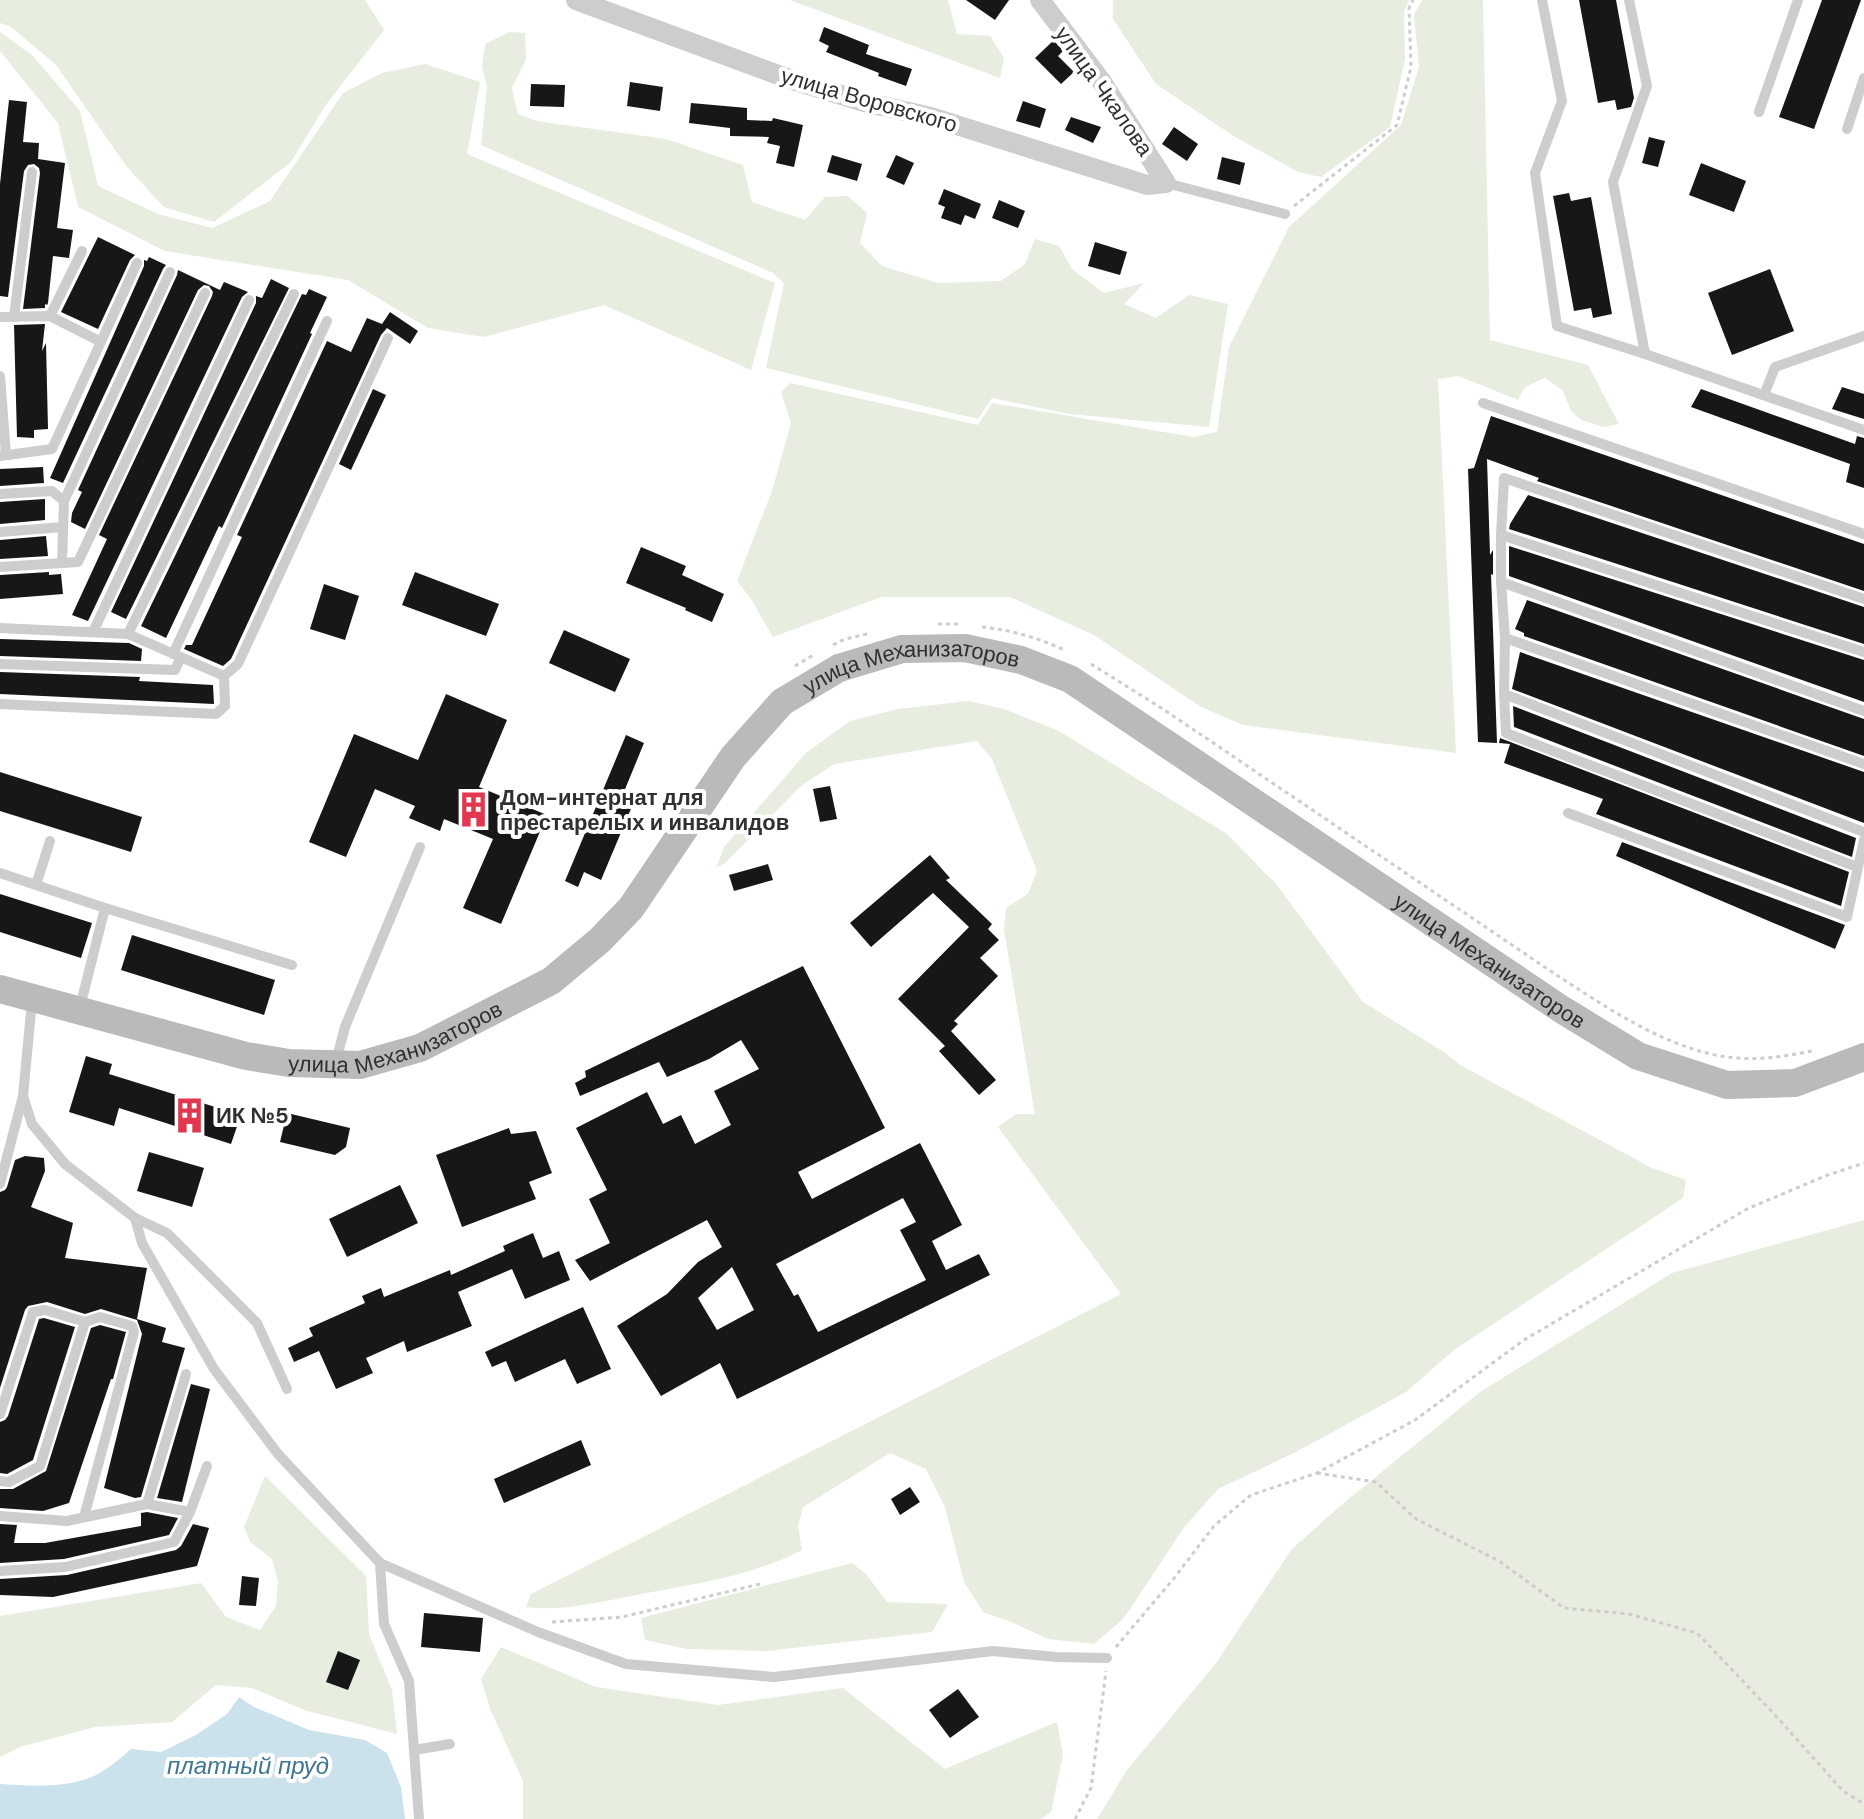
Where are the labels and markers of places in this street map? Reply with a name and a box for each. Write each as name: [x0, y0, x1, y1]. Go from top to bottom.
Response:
place label: Дом-интернат для престарелых и инвалидов: [500, 783, 789, 837]
building icon: Дом-интернат для престарелых и инвалидов: [455, 791, 493, 829]
building icon: ИК №5: [171, 1096, 209, 1134]
place label: ИК №5: [216, 1101, 289, 1130]

